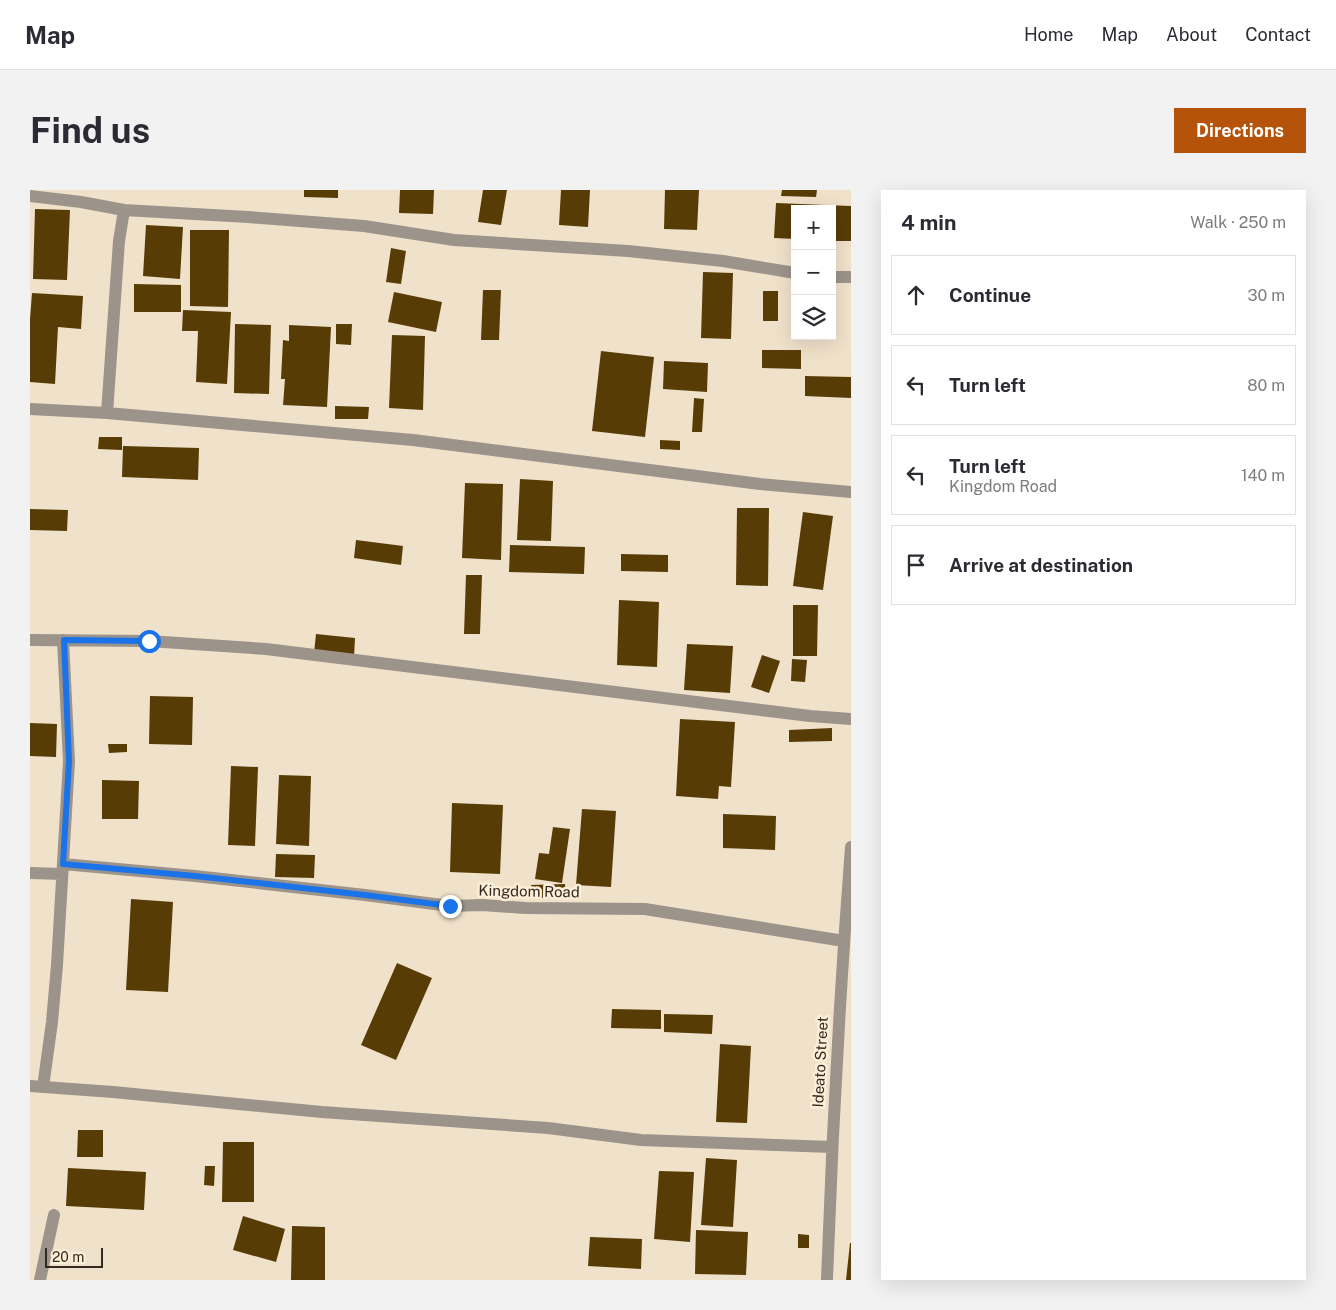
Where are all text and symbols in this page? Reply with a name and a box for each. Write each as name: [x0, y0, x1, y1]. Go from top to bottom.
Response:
text: Map: [25, 21, 75, 49]
text: Home: [1024, 24, 1074, 45]
text: Map: [1102, 24, 1138, 45]
text: About: [1166, 24, 1217, 45]
text: Contact: [1245, 24, 1311, 45]
button: Directions: [1174, 108, 1306, 153]
text: Find us: [30, 110, 150, 151]
map controls: [791, 205, 836, 340]
button: +: [791, 205, 836, 250]
text: 4 min: [901, 210, 956, 235]
text: Walk · 250 m: [1190, 213, 1286, 232]
button: −: [791, 250, 836, 295]
icon: ahead: [902, 281, 930, 309]
text: Continue: [949, 284, 1031, 306]
text: 30 m: [1248, 286, 1285, 305]
button: layers: [791, 295, 836, 340]
icon: left: [902, 371, 930, 399]
text: Turn left: [949, 374, 1026, 396]
text: 80 m: [1247, 376, 1285, 395]
text: Turn left: [949, 455, 1026, 477]
icon: left: [902, 461, 930, 489]
text: 140 m: [1241, 466, 1285, 485]
text: Kingdom Road: [949, 477, 1057, 496]
icon: arrive: [902, 551, 930, 579]
text: Arrive at destination: [949, 554, 1133, 576]
route start: [138, 630, 161, 653]
street label: Kingdom Road: [478, 882, 580, 900]
route end: [439, 895, 462, 918]
street label: Ideato Street: [809, 1016, 831, 1108]
scale bar: [45, 1245, 102, 1268]
text: 20 m: [52, 1249, 84, 1265]

